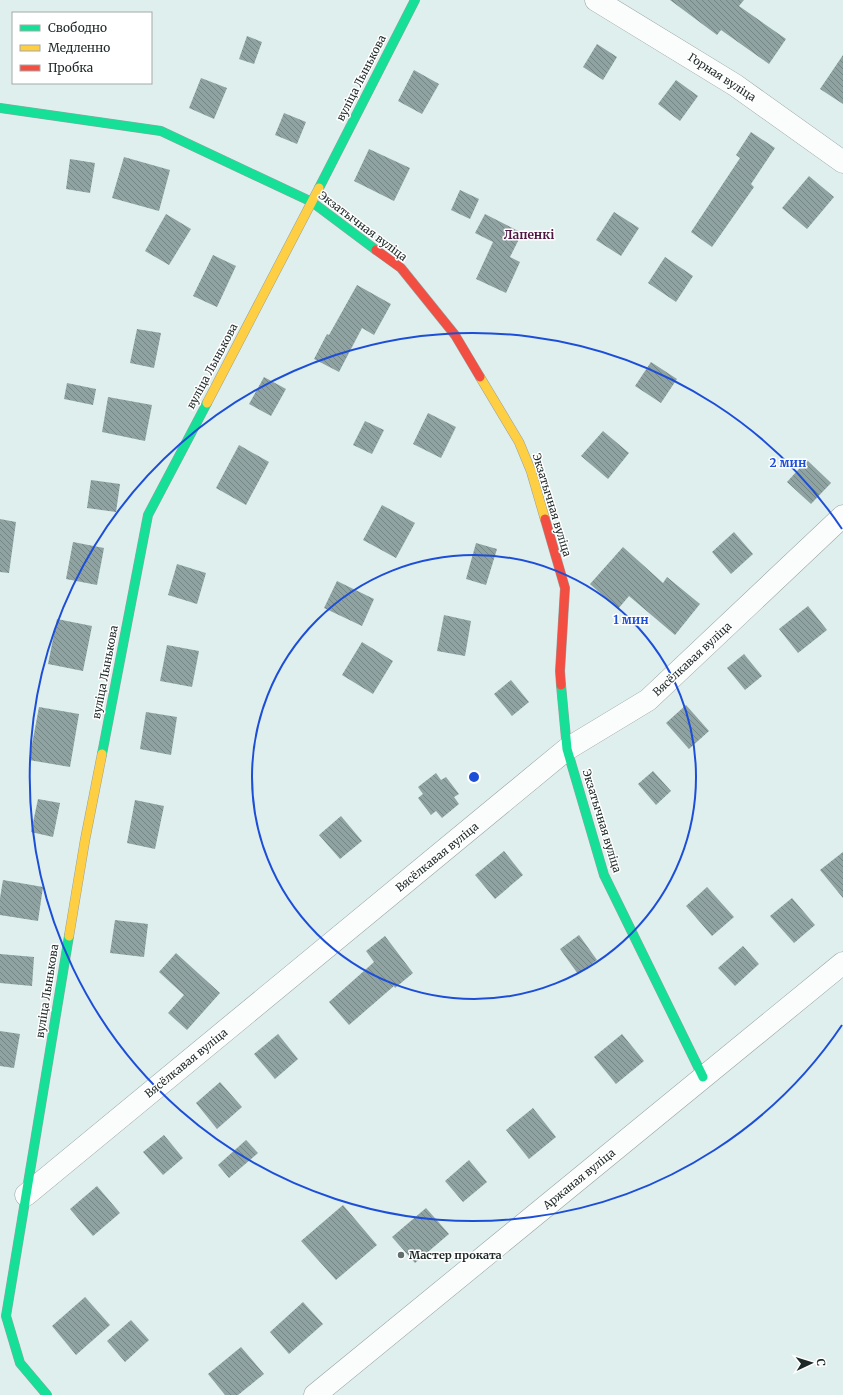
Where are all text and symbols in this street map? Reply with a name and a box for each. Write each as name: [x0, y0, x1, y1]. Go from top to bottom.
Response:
legend: [12, 12, 152, 84]
text: Свободно: [48, 20, 107, 35]
street label: вуліца Лынькова: [333, 32, 389, 123]
text: Медленно: [48, 40, 110, 55]
street label: Горная вуліца: [685, 50, 759, 104]
text: Пробка: [48, 60, 94, 75]
street label: Экзатычная вуліца: [316, 188, 410, 264]
district label: Лапенкі: [504, 227, 554, 242]
street label: вуліца Лынькова: [184, 321, 241, 411]
street label: Экзатычная вуліца: [530, 452, 574, 558]
text: 2 мин: [770, 455, 807, 470]
text: 1 мин: [613, 612, 649, 627]
street label: Вясёлкавая вуліца: [650, 619, 734, 699]
street label: вуліца Лынькова: [89, 624, 121, 720]
street label: Экзатычная вуліца: [580, 768, 624, 874]
centre of rings: [467, 770, 481, 784]
street label: Вясёлкавая вуліца: [393, 819, 481, 895]
street label: вуліца Лынькова: [33, 943, 61, 1039]
street label: Вясёлкавая вуліца: [142, 1025, 230, 1101]
street label: Аржаная вуліца: [539, 1146, 618, 1213]
place label: Мастер проката: [409, 1248, 502, 1262]
marker: Мастер проката: [396, 1250, 406, 1260]
north arrow: [791, 1343, 831, 1383]
text: С: [814, 1358, 828, 1366]

